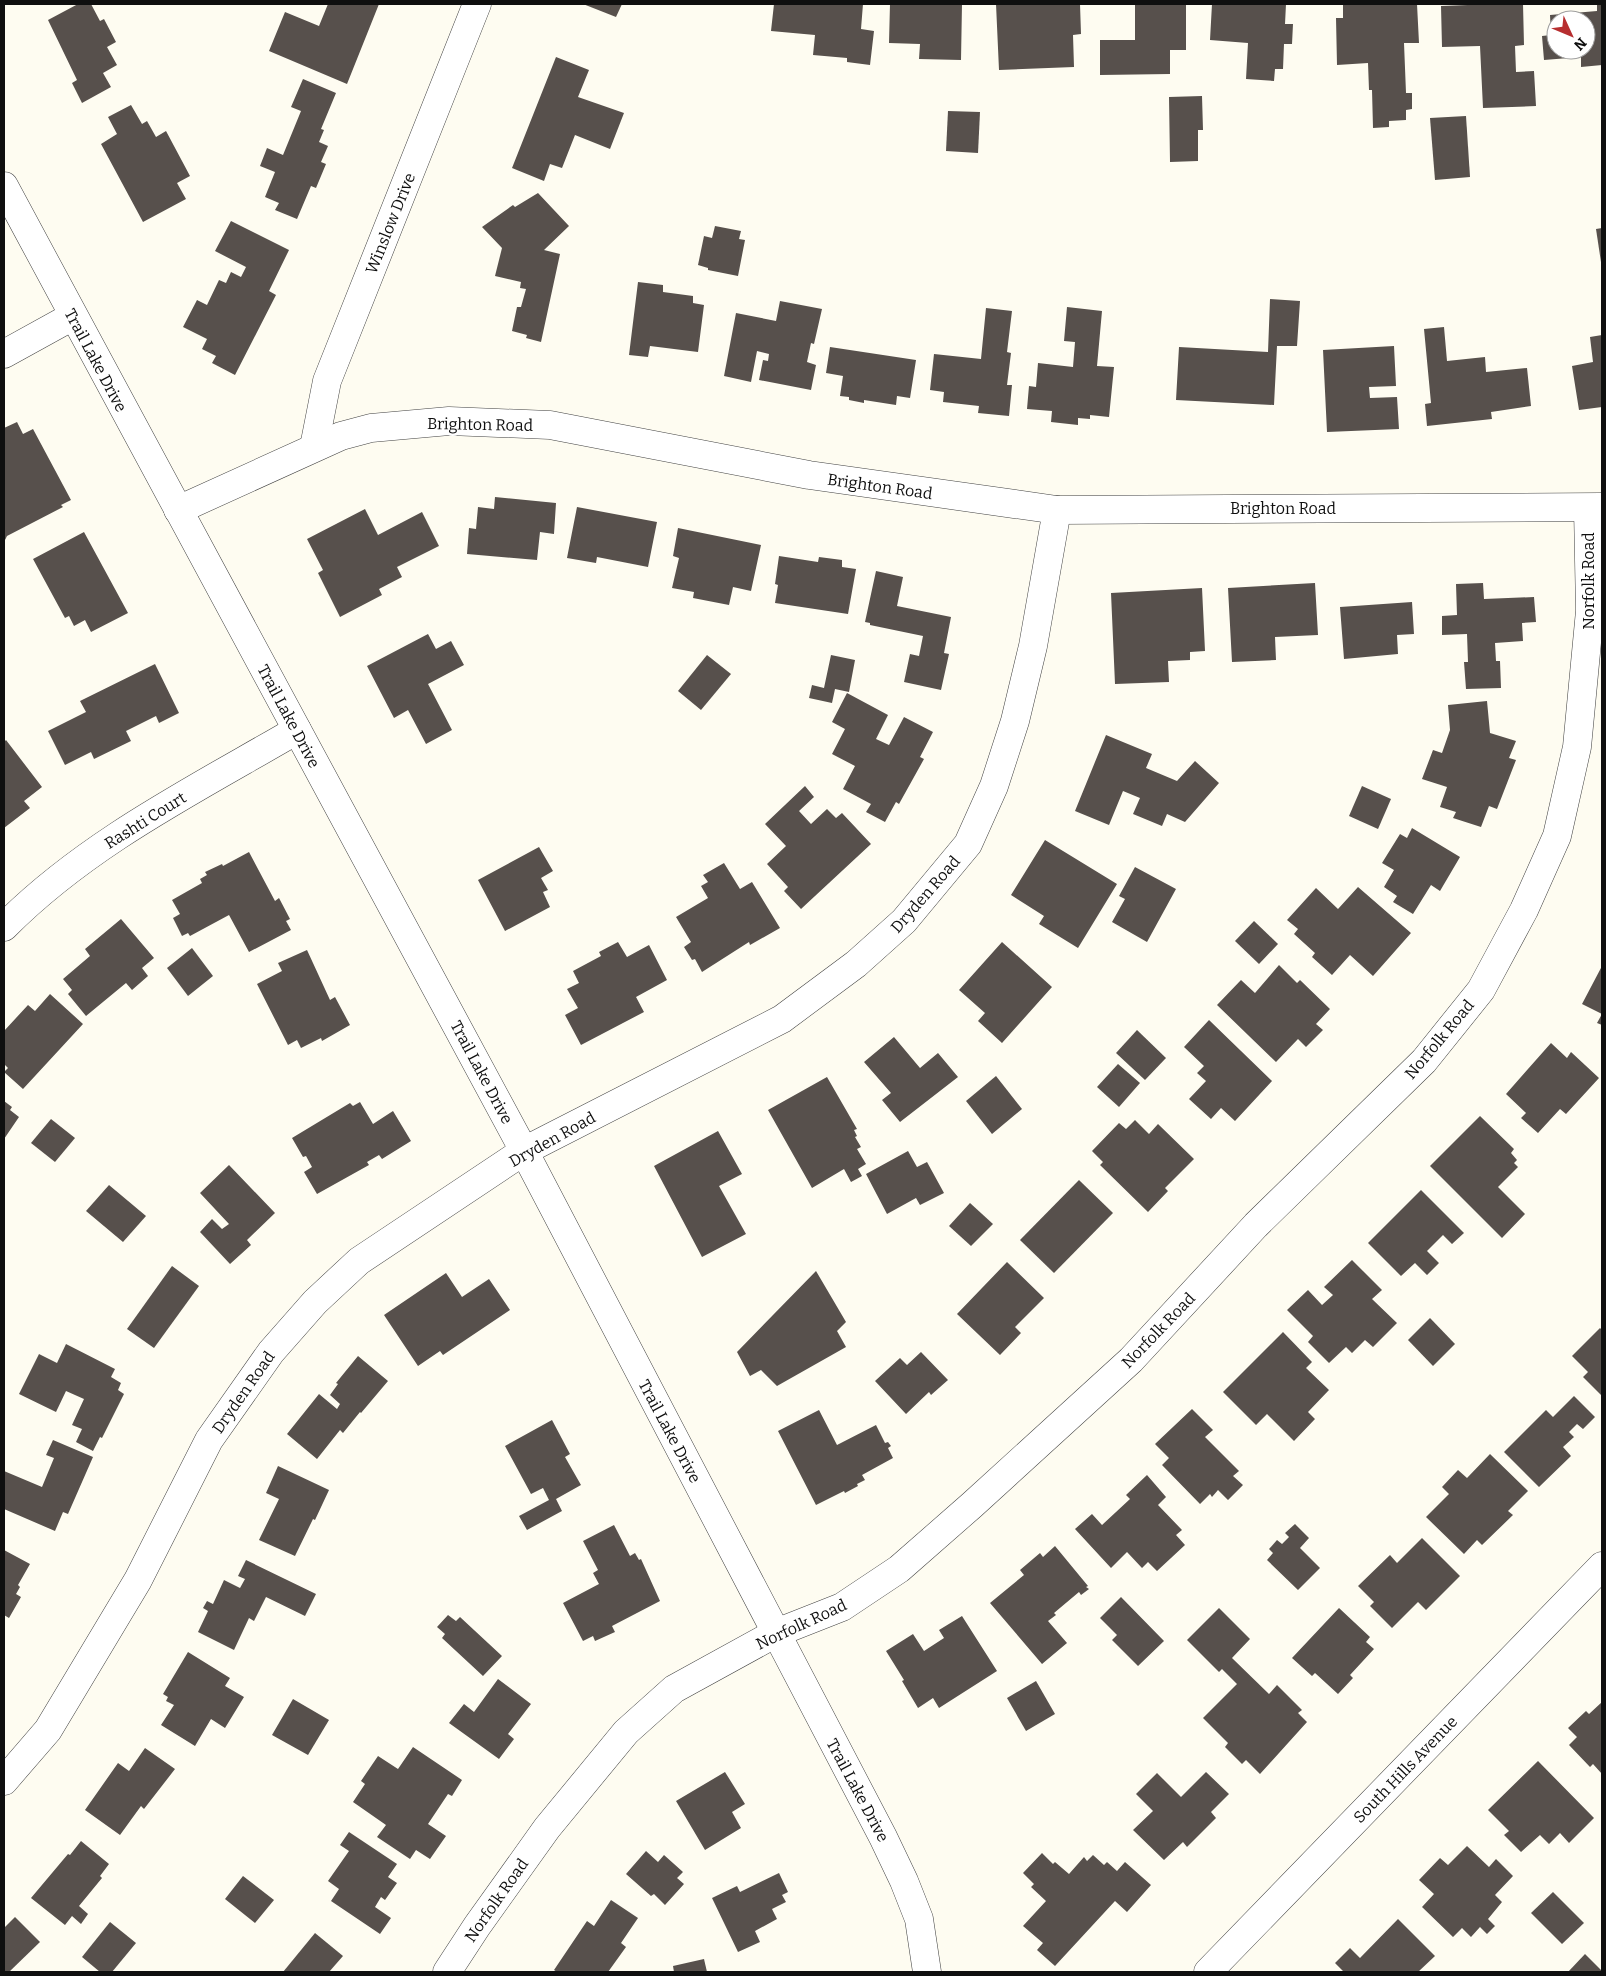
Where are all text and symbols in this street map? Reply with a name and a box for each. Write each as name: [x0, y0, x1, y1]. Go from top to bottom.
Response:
north arrow: [1546, 10, 1596, 60]
text: N: [1570, 34, 1590, 54]
street label: Winslow Drive: [362, 170, 419, 276]
street label: Trail Lake Drive: [60, 305, 131, 415]
street label: Brighton Road: [427, 414, 534, 435]
street label: Brighton Road: [826, 470, 934, 503]
street label: Brighton Road: [1230, 499, 1337, 518]
street label: Norfolk Road: [1579, 532, 1598, 630]
street label: Trail Lake Drive: [253, 661, 324, 771]
street label: Rashti Court: [101, 788, 190, 853]
street label: Dryden Road: [887, 852, 964, 937]
street label: Norfolk Road: [1401, 995, 1478, 1083]
street label: Trail Lake Drive: [446, 1017, 517, 1127]
street label: Dryden Road: [506, 1108, 599, 1171]
street label: Norfolk Road: [1118, 1288, 1199, 1372]
street label: Dryden Road: [208, 1347, 279, 1437]
street label: Trail Lake Drive: [634, 1376, 705, 1486]
street label: Norfolk Road: [753, 1595, 850, 1654]
street label: South Hills Avenue: [1350, 1712, 1461, 1827]
street label: Trail Lake Drive: [822, 1735, 893, 1845]
street label: Norfolk Road: [461, 1854, 532, 1946]

